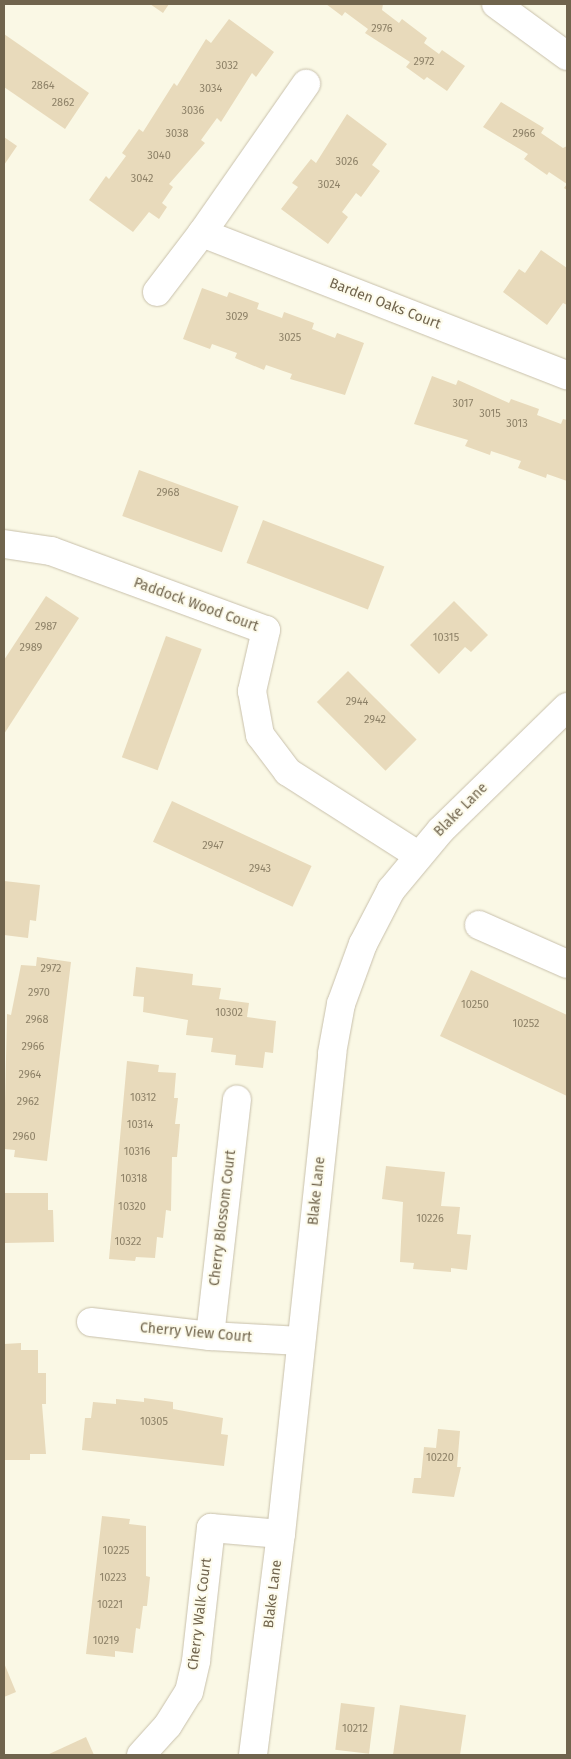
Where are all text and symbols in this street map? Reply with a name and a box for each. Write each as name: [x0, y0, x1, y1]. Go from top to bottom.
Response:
house number: 2976: [371, 22, 393, 36]
house number: 2972: [413, 55, 435, 69]
house number: 3032: [216, 59, 238, 73]
house number: 2864: [31, 79, 55, 93]
house number: 3034: [200, 82, 222, 96]
house number: 2862: [52, 96, 74, 110]
house number: 3036: [182, 104, 204, 118]
house number: 3038: [165, 127, 189, 141]
house number: 2966: [513, 127, 535, 141]
house number: 3040: [147, 149, 171, 163]
house number: 3026: [336, 155, 358, 169]
house number: 3042: [131, 172, 153, 186]
house number: 3024: [318, 178, 340, 192]
street label: Barden Oaks Court: [327, 275, 443, 333]
house number: 3029: [226, 310, 248, 324]
house number: 3025: [279, 331, 301, 345]
house number: 3017: [453, 397, 473, 411]
house number: 3015: [479, 407, 501, 421]
house number: 3013: [506, 417, 528, 431]
house number: 2968: [156, 486, 180, 500]
street label: Paddock Wood Court: [131, 575, 261, 635]
house number: 2987: [35, 620, 57, 634]
house number: 10315: [433, 631, 459, 645]
house number: 2989: [20, 641, 42, 655]
house number: 2944: [346, 695, 368, 709]
house number: 2942: [364, 713, 386, 727]
street label: Blake Lane: [431, 780, 491, 840]
house number: 2947: [202, 839, 224, 853]
house number: 2943: [249, 862, 271, 876]
house number: 2972: [40, 962, 62, 976]
house number: 2970: [28, 986, 50, 1000]
house number: 10250: [461, 998, 489, 1012]
house number: 10302: [215, 1006, 243, 1020]
house number: 2968: [25, 1013, 49, 1027]
house number: 10252: [512, 1017, 540, 1031]
house number: 2966: [22, 1040, 44, 1054]
house number: 2964: [19, 1068, 41, 1082]
house number: 10312: [130, 1091, 156, 1105]
house number: 2962: [17, 1095, 39, 1109]
house number: 10314: [127, 1118, 153, 1132]
house number: 2960: [12, 1130, 36, 1144]
house number: 10316: [124, 1145, 150, 1159]
street label: Cherry Blossom Court: [206, 1149, 240, 1287]
street label: Blake Lane: [305, 1156, 329, 1226]
house number: 10318: [121, 1172, 147, 1186]
house number: 10320: [118, 1200, 146, 1214]
house number: 10226: [416, 1212, 444, 1226]
house number: 10322: [114, 1235, 142, 1249]
street label: Cherry View Court: [139, 1320, 253, 1346]
house number: 10305: [140, 1415, 168, 1429]
house number: 10220: [426, 1451, 454, 1465]
house number: 10225: [102, 1544, 130, 1558]
street label: Cherry Walk Court: [185, 1557, 215, 1671]
street label: Blake Lane: [260, 1559, 286, 1629]
house number: 10223: [99, 1571, 127, 1585]
house number: 10221: [97, 1598, 123, 1612]
house number: 10219: [93, 1634, 119, 1648]
house number: 10212: [342, 1722, 368, 1736]

